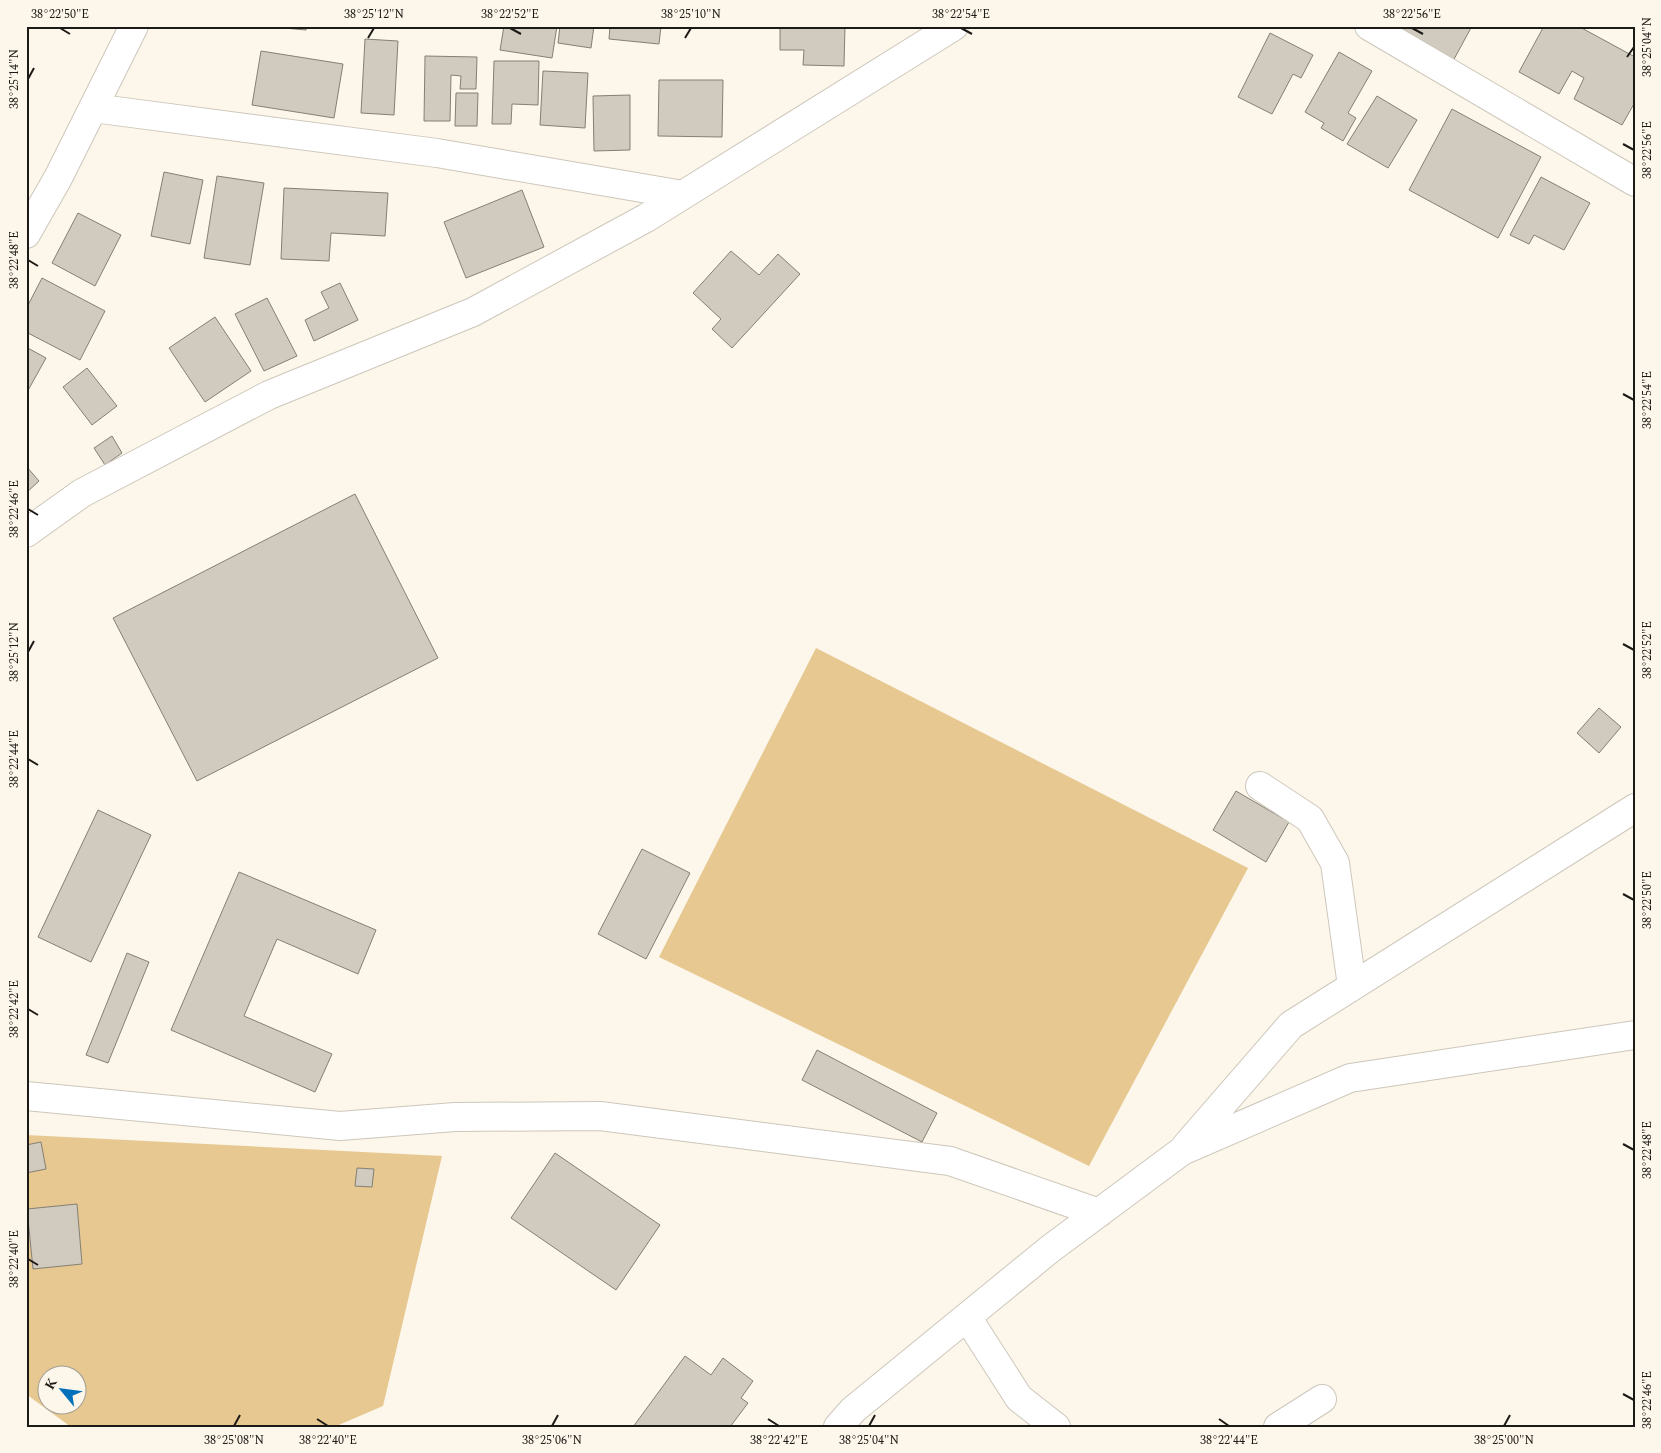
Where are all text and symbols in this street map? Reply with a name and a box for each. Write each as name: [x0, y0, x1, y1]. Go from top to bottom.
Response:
text: 38°22'50"E: [31, 5, 89, 24]
text: 38°25'12"N: [344, 5, 404, 24]
text: 38°22'52"E: [481, 5, 539, 24]
text: 38°25'10"N: [661, 5, 721, 24]
text: 38°22'54"E: [932, 5, 990, 24]
text: 38°22'56"E: [1383, 5, 1441, 24]
text: 38°25'04"N: [1638, 17, 1657, 77]
text: 38°25'14"N: [5, 49, 24, 109]
text: 38°22'56"E: [1638, 121, 1657, 179]
text: 38°22'48"E: [5, 231, 24, 289]
text: 38°22'54"E: [1638, 371, 1657, 429]
text: 38°22'46"E: [5, 480, 24, 538]
text: 38°22'52"E: [1638, 621, 1657, 679]
text: 38°25'12"N: [5, 622, 24, 682]
text: 38°22'44"E: [5, 730, 24, 788]
text: 38°22'50"E: [1638, 871, 1657, 929]
text: 38°22'42"E: [5, 980, 24, 1038]
text: 38°22'48"E: [1638, 1121, 1657, 1179]
text: 38°22'40"E: [5, 1230, 24, 1288]
north arrow: [38, 1366, 88, 1416]
text: 38°22'46"E: [1638, 1371, 1657, 1429]
text: K: [39, 1374, 63, 1394]
text: 38°25'08"N: [204, 1431, 264, 1450]
text: 38°22'40"E: [299, 1431, 357, 1450]
text: 38°25'06"N: [522, 1431, 582, 1450]
text: 38°22'42"E: [750, 1431, 808, 1450]
text: 38°25'04"N: [839, 1431, 899, 1450]
text: 38°22'44"E: [1200, 1431, 1258, 1450]
text: 38°25'00"N: [1474, 1431, 1534, 1450]

